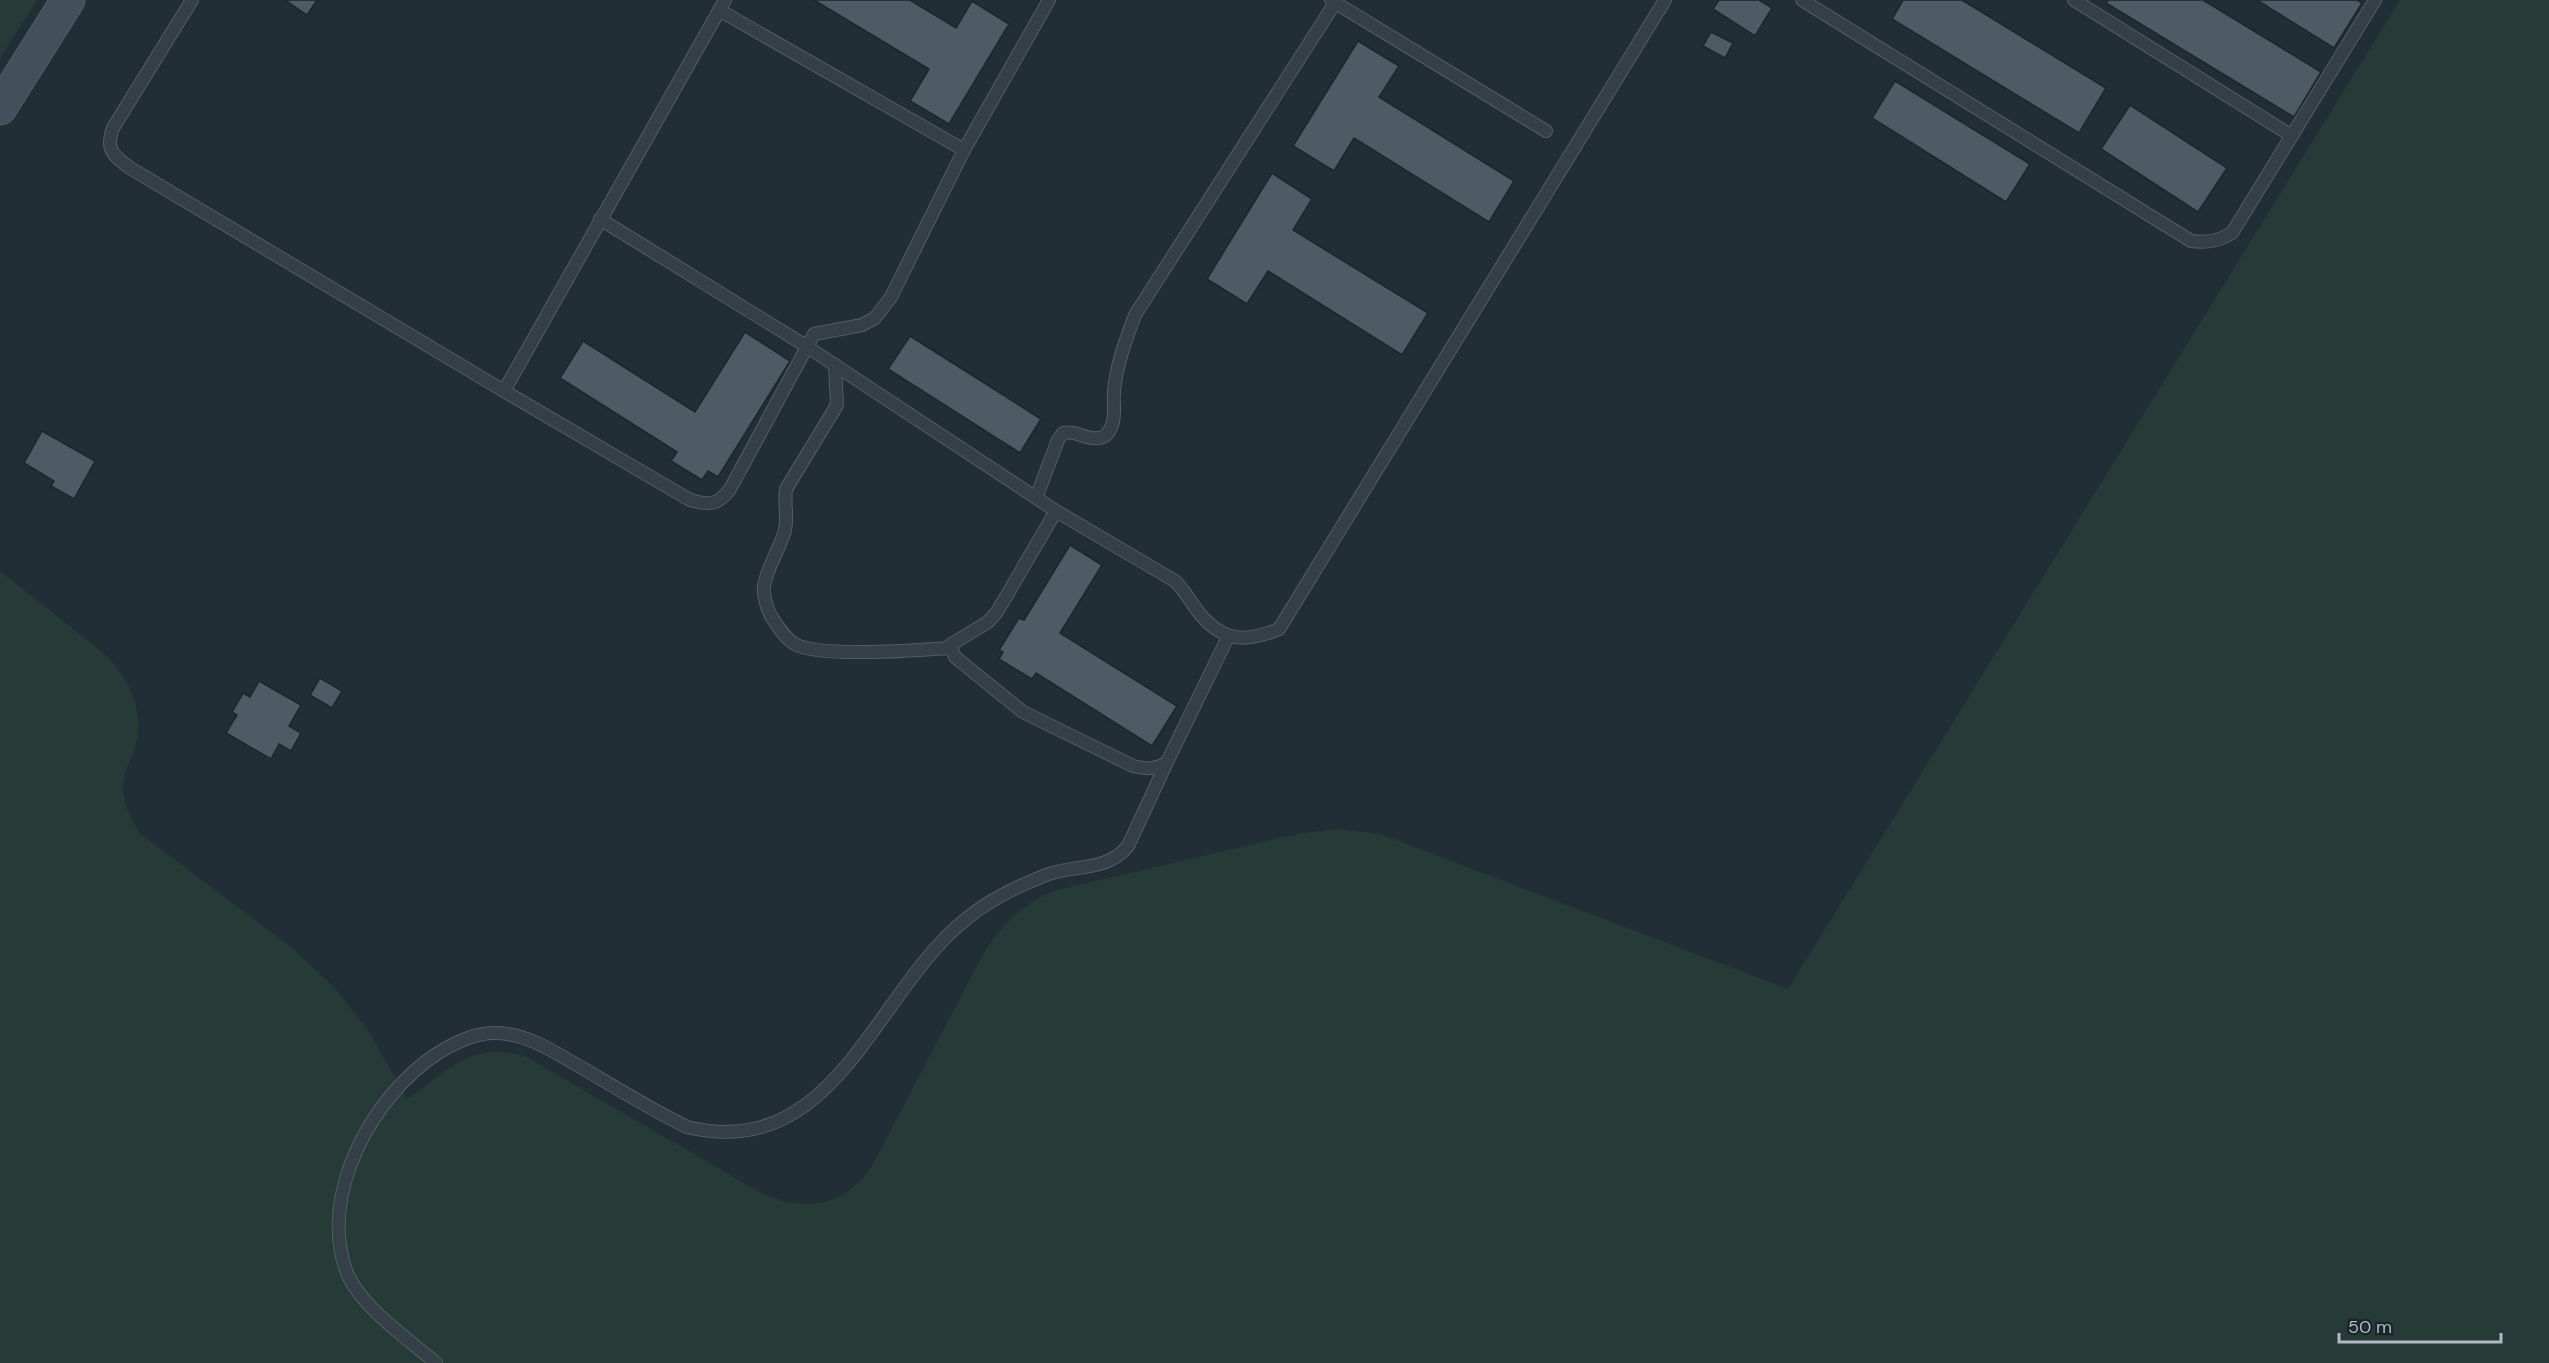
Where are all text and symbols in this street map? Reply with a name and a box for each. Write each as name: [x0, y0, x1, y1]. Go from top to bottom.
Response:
scale bar: [2339, 1306, 2501, 1344]
text: 50 m: [2348, 1315, 2392, 1339]

